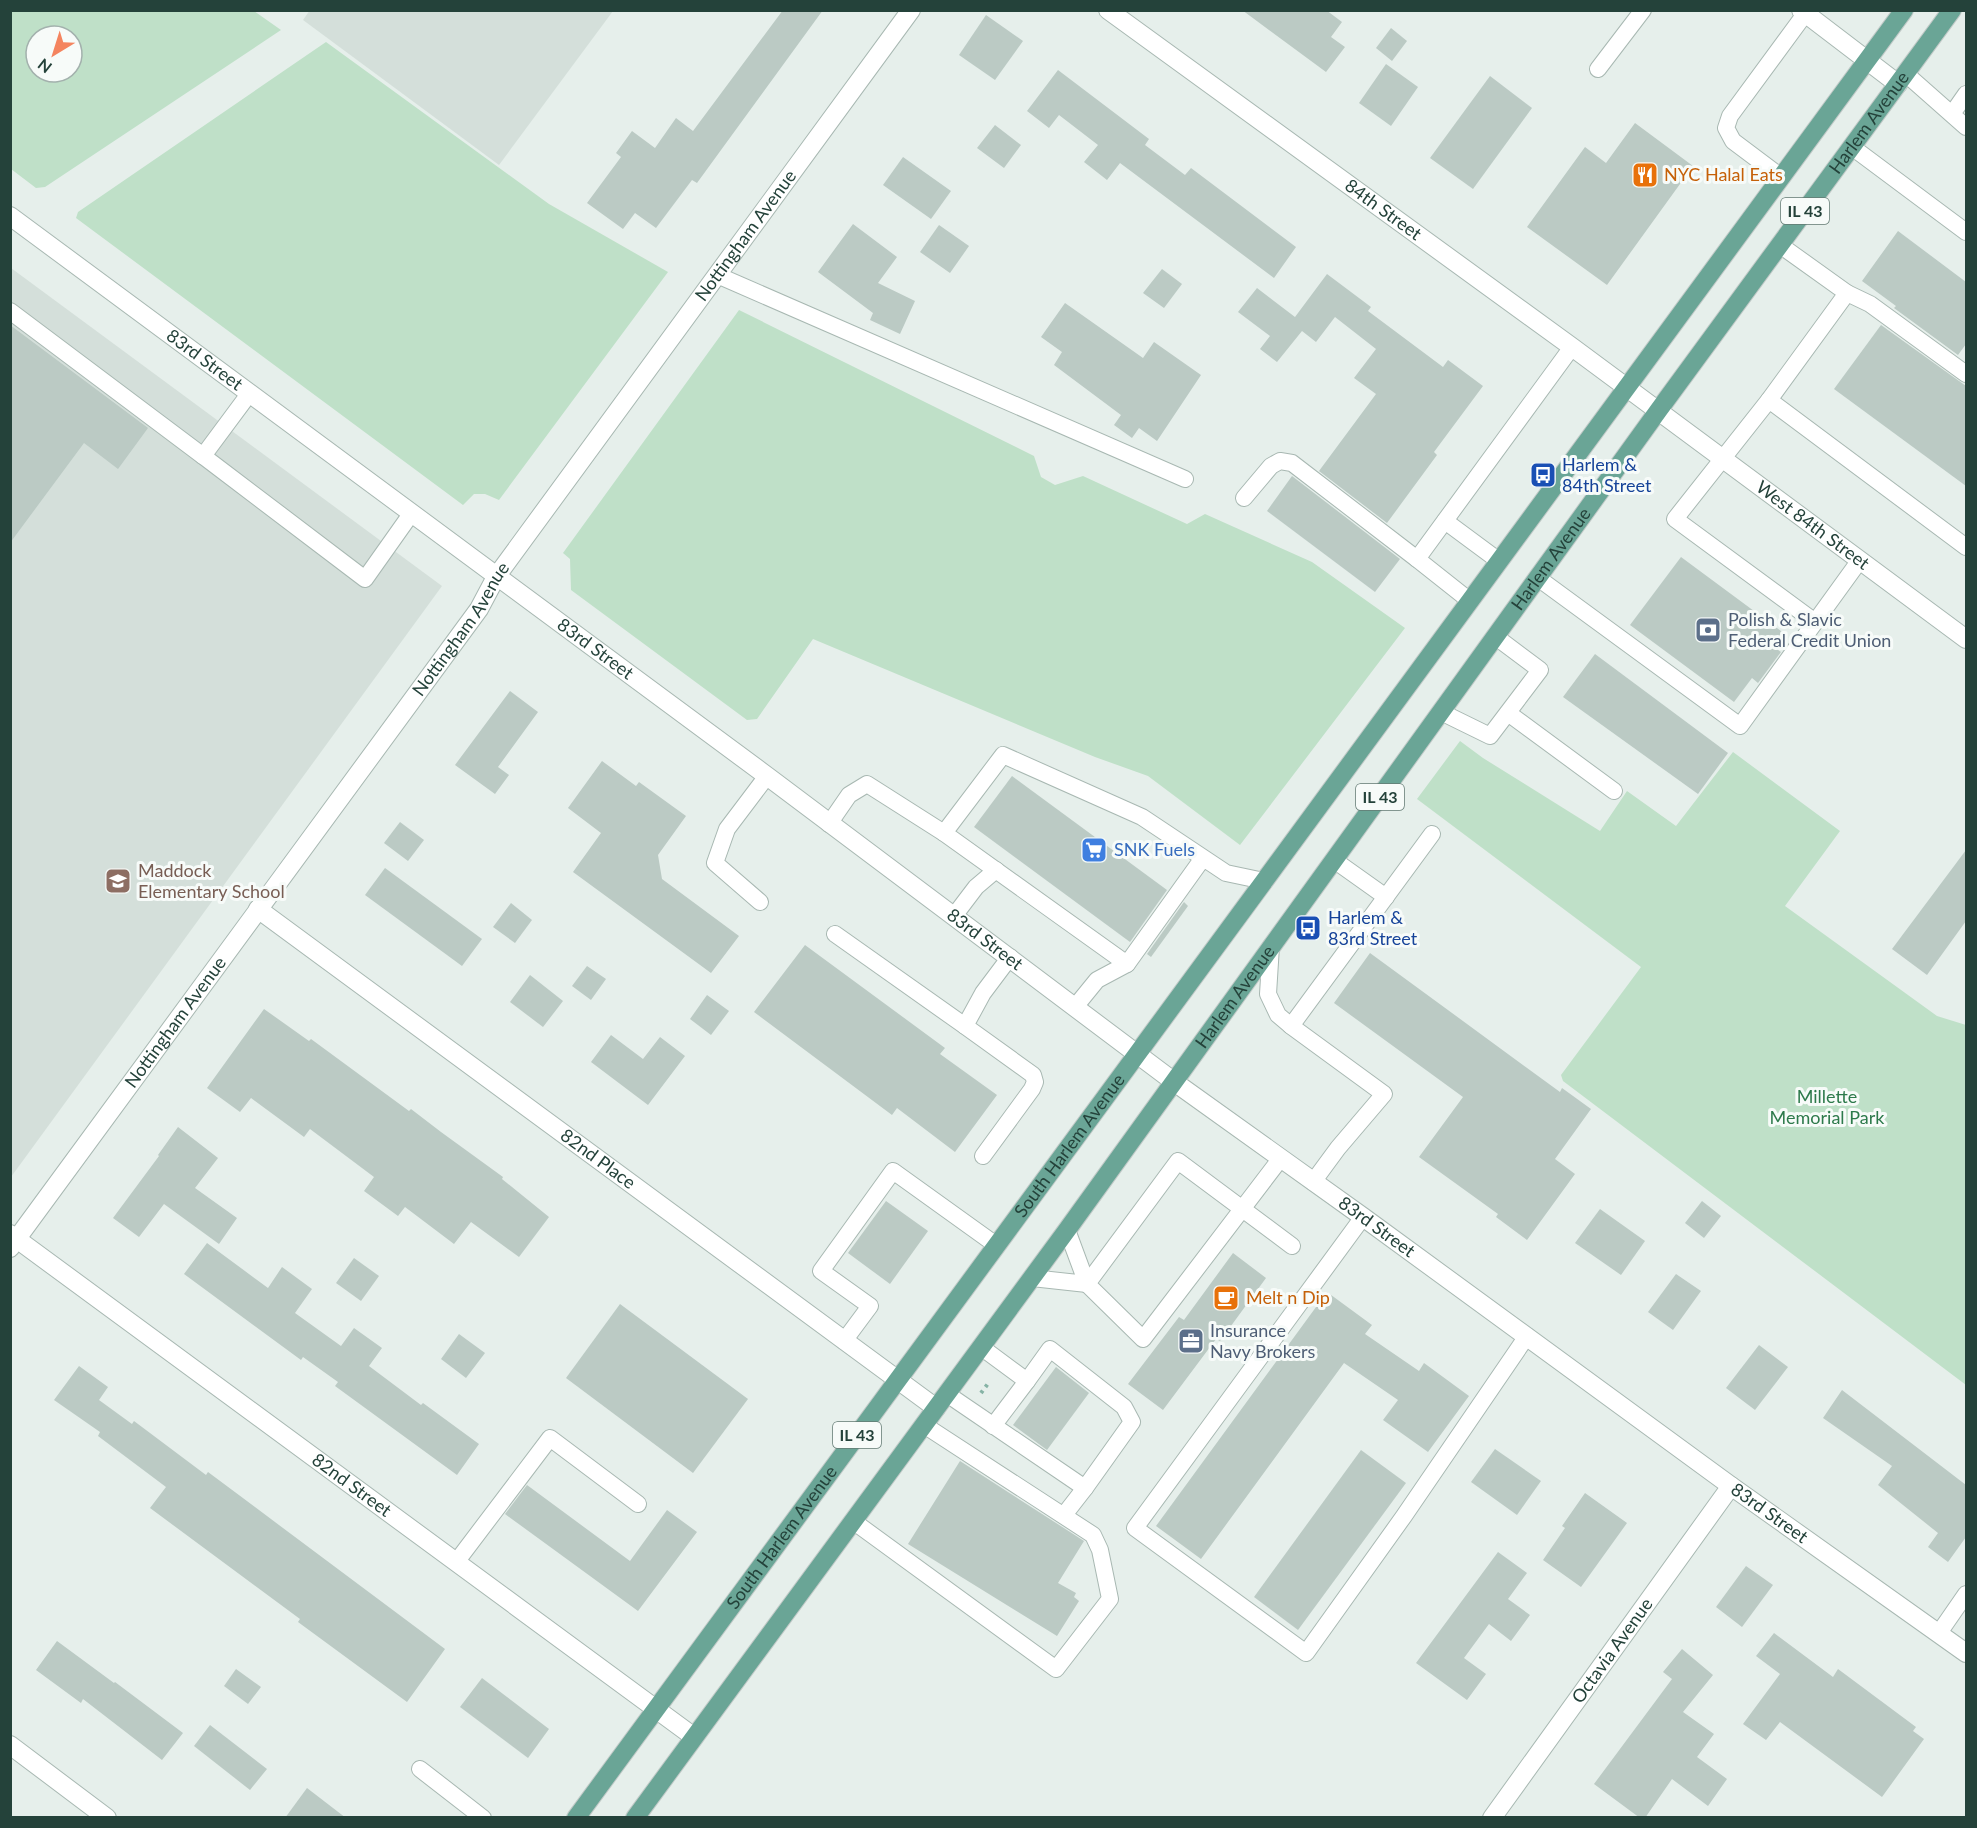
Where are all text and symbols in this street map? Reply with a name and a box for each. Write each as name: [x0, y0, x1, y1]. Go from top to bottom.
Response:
north arrow: [24, 24, 84, 84]
text: N: [34, 55, 55, 77]
street label: Harlem Avenue: [1824, 67, 1913, 178]
restaurant icon: NYC Halal Eats: [1630, 160, 1660, 190]
place label: NYC Halal Eats: [1664, 163, 1783, 185]
street label: Nottingham Avenue: [690, 165, 800, 305]
street label: 84th Street: [1341, 174, 1427, 244]
road number: IL 43: [1781, 198, 1829, 224]
street label: 83rd Street: [163, 324, 248, 395]
place label: Harlem & 84th Street: [1562, 453, 1652, 496]
bus stop icon: Harlem & 84th Street: [1528, 460, 1558, 490]
street label: West 84th Street: [1752, 475, 1875, 574]
street label: Harlem Avenue: [1506, 503, 1595, 614]
street label: Nottingham Avenue: [407, 557, 513, 700]
place label: Polish & Slavic Federal Credit Union: [1728, 608, 1891, 651]
street label: 83rd Street: [553, 613, 639, 684]
bank icon: Polish & Slavic Federal Credit Union: [1693, 615, 1723, 645]
road number: IL 43: [1356, 784, 1404, 810]
supermarket icon: SNK Fuels: [1079, 835, 1109, 865]
place label: SNK Fuels: [1114, 838, 1195, 860]
place label: Maddock Elementary School: [138, 859, 285, 902]
school or university icon: Maddock Elementary School: [103, 866, 133, 896]
street label: 83rd Street: [943, 903, 1028, 975]
place label: Harlem & 83rd Street: [1328, 906, 1418, 949]
bus stop icon: Harlem & 83rd Street: [1293, 913, 1323, 943]
street label: Harlem Avenue: [1190, 941, 1279, 1052]
street label: Nottingham Avenue: [120, 952, 230, 1092]
street label: South Harlem Avenue: [1009, 1069, 1129, 1221]
park label: Millette Memorial Park: [1770, 1085, 1885, 1128]
street label: 82nd Place: [557, 1124, 640, 1193]
street label: 83rd Street: [1335, 1191, 1420, 1262]
cafe icon: Melt n Dip: [1211, 1283, 1241, 1313]
place label: Melt n Dip: [1246, 1286, 1330, 1308]
place label: Insurance Navy Brokers: [1210, 1319, 1315, 1362]
office icon: Insurance Navy Brokers: [1176, 1326, 1206, 1356]
road number: IL 43: [833, 1422, 881, 1448]
street label: 82nd Street: [308, 1448, 397, 1521]
street label: South Harlem Avenue: [721, 1461, 841, 1613]
street label: 83rd Street: [1727, 1478, 1813, 1548]
street label: Octavia Avenue: [1566, 1593, 1657, 1707]

